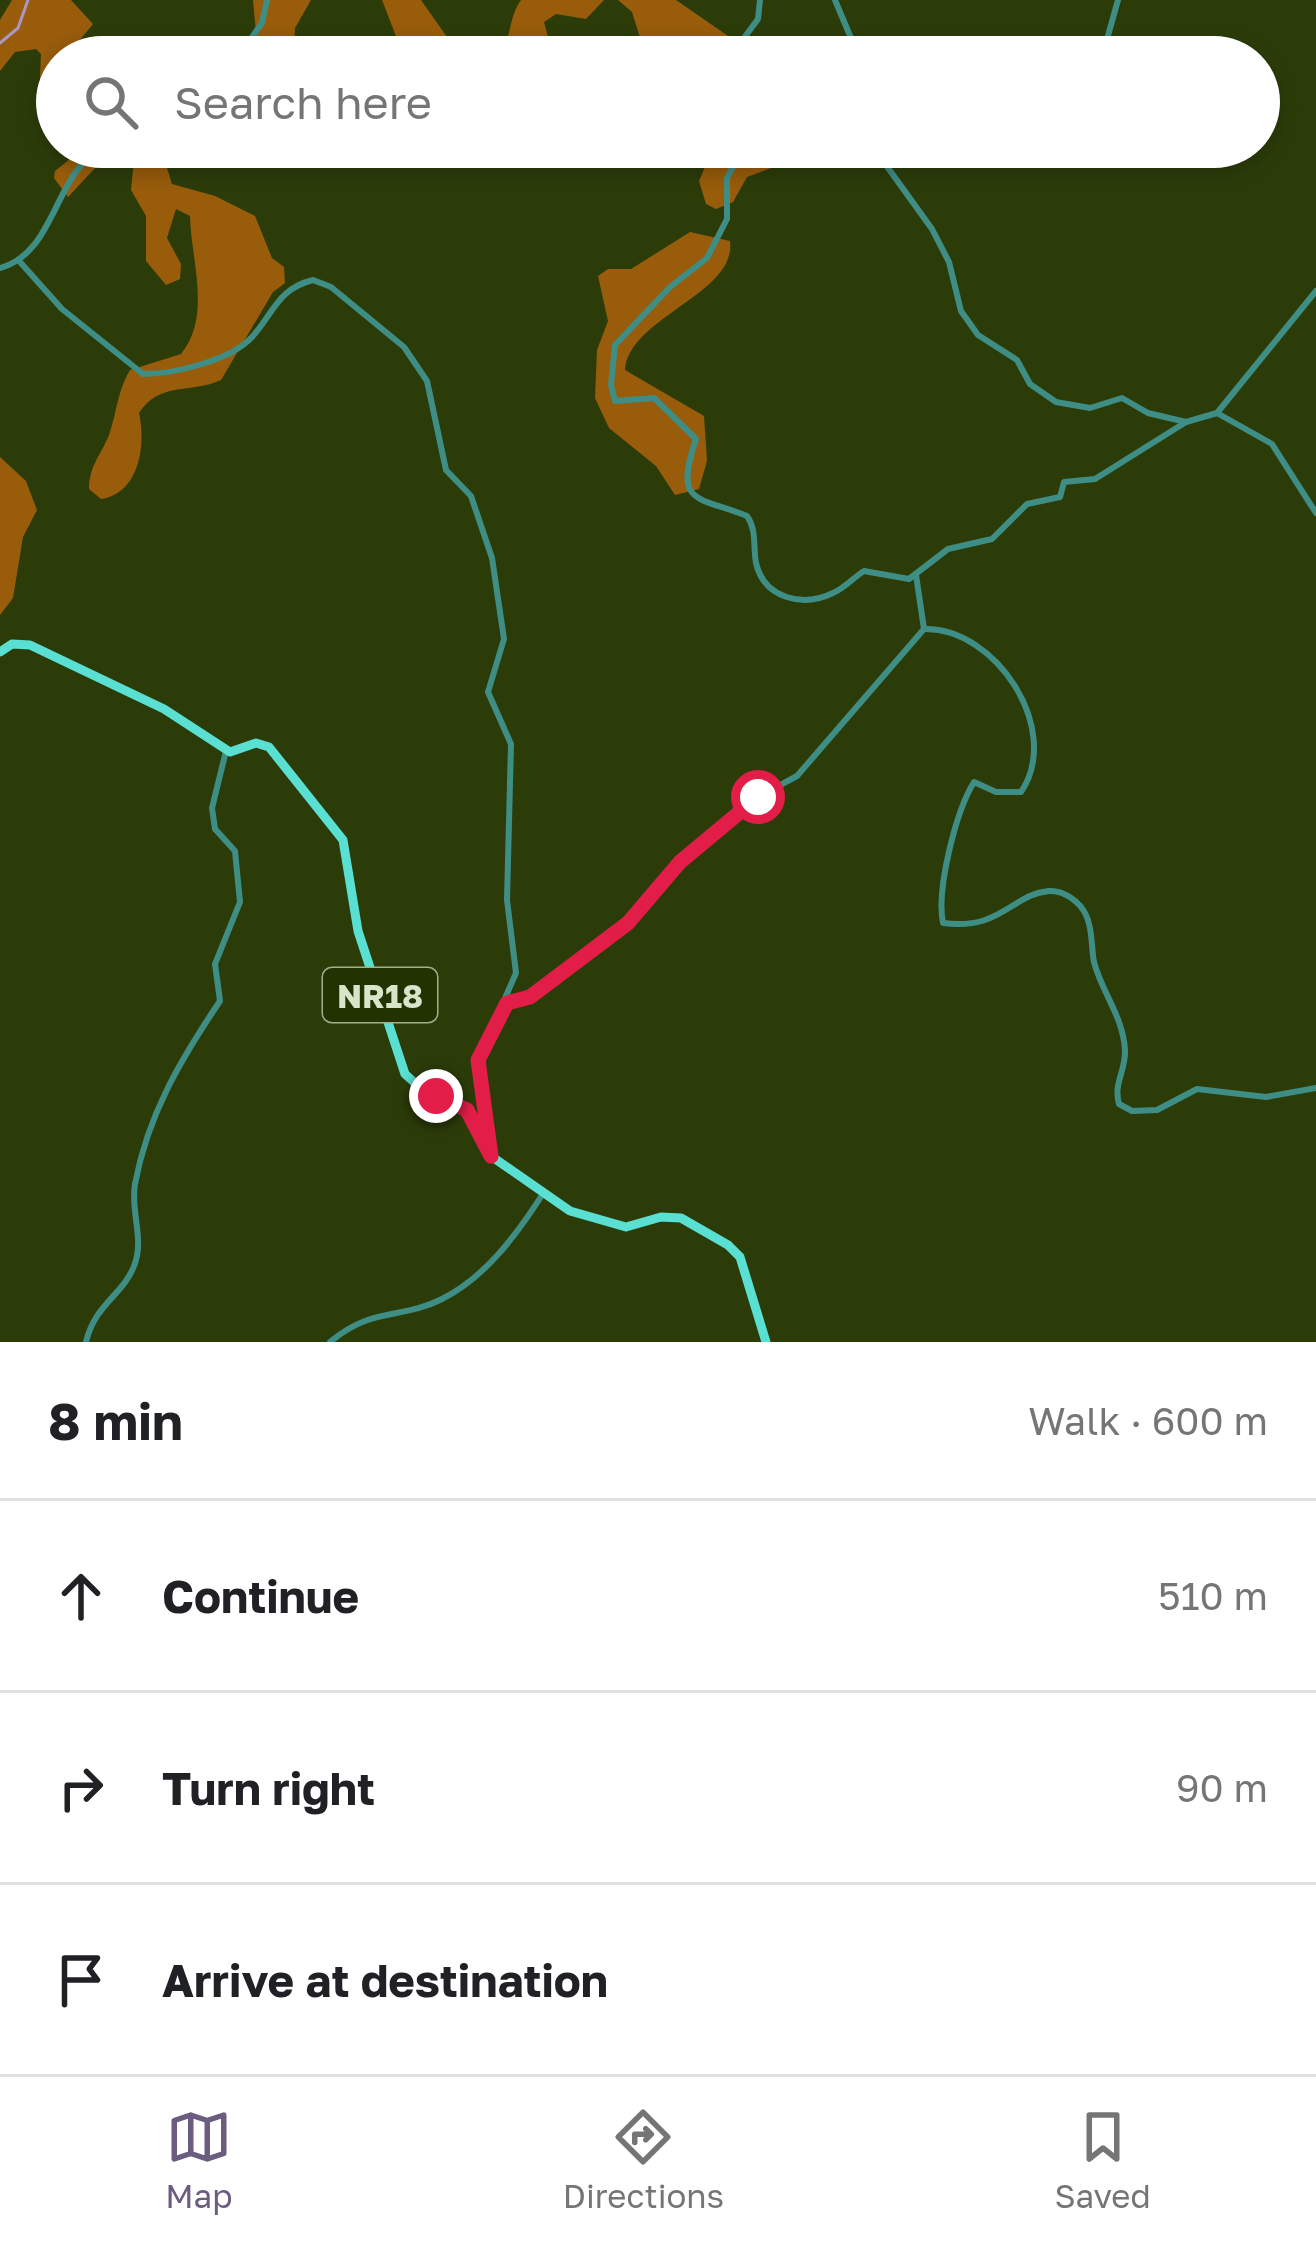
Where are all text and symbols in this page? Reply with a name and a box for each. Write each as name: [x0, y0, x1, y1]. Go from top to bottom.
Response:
search box: [36, 36, 1280, 168]
icon: search: [78, 69, 144, 135]
text: Search here: [174, 75, 432, 129]
route start: [731, 770, 785, 824]
road number: NR18: [323, 968, 437, 1022]
route end: [409, 1069, 463, 1123]
text: 8 min: [48, 1390, 183, 1451]
text: Walk · 600 m: [1028, 1397, 1268, 1444]
icon: ahead: [48, 1563, 114, 1629]
text: Continue: [162, 1569, 359, 1623]
text: 510 m: [1158, 1572, 1268, 1619]
icon: right: [48, 1755, 114, 1821]
text: Turn right: [162, 1761, 375, 1815]
text: 90 m: [1176, 1764, 1268, 1811]
icon: arrive: [48, 1947, 114, 2013]
text: Arrive at destination: [162, 1953, 608, 2007]
tab: Map: [165, 2104, 233, 2215]
tab: Directions: [563, 2104, 724, 2215]
tab: Saved: [1054, 2104, 1151, 2215]

